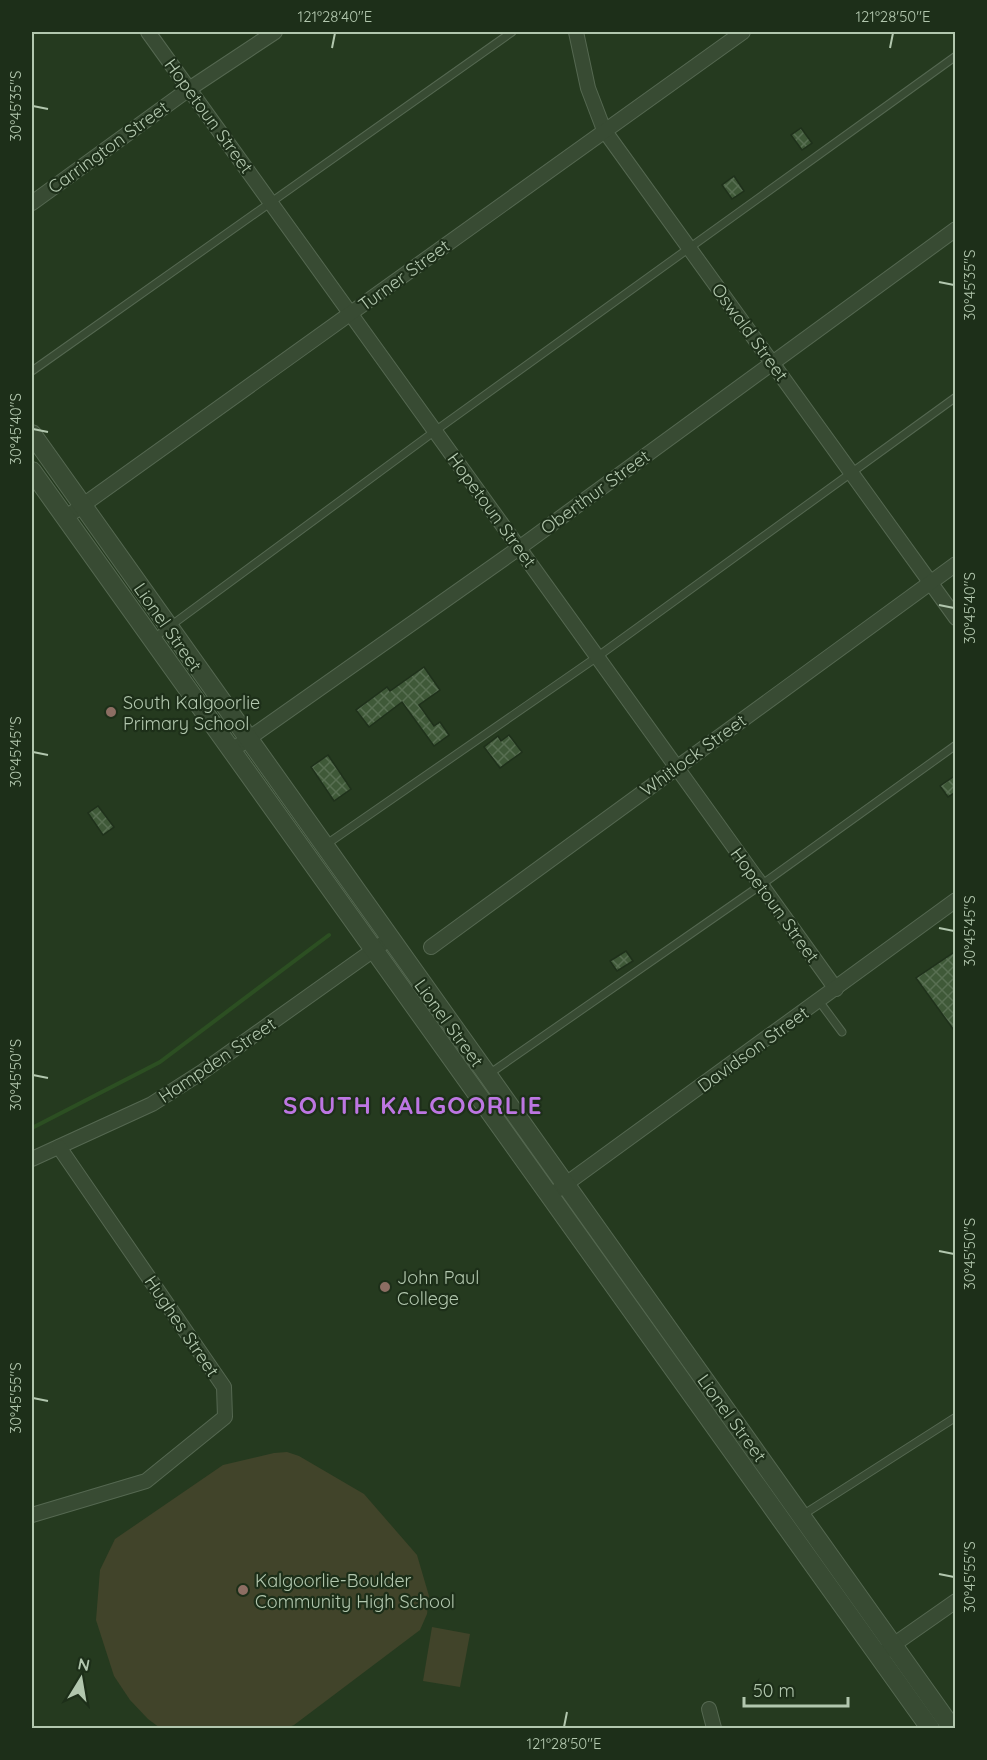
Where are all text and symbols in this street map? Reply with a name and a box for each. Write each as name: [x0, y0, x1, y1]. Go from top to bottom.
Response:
text: 121°28'40"E: [298, 7, 372, 26]
text: 121°28'50"E: [855, 7, 931, 26]
street label: Hopetoun Street: [160, 54, 258, 178]
text: 30°45'35"S: [6, 70, 25, 142]
street label: Carrington Street: [43, 96, 173, 198]
street label: Turner Street: [354, 234, 454, 316]
text: 30°45'35"S: [960, 249, 979, 321]
street label: Oswald Street: [707, 278, 793, 386]
text: 30°45'40"S: [6, 393, 25, 465]
street label: Oberthur Street: [536, 445, 654, 539]
street label: Hopetoun Street: [443, 448, 541, 572]
text: 30°45'40"S: [960, 572, 979, 644]
street label: Lionel Street: [129, 578, 207, 676]
place label: South Kalgoorlie Primary School: [123, 691, 260, 735]
marker: South Kalgoorlie Primary School: [104, 705, 118, 719]
street label: Whitlock Street: [635, 709, 751, 801]
text: 30°45'45"S: [6, 716, 25, 788]
street label: Hopetoun Street: [726, 843, 824, 967]
text: 30°45'45"S: [960, 895, 979, 967]
street label: Lionel Street: [409, 975, 489, 1071]
street label: Davidson Street: [693, 1001, 813, 1097]
street label: Hampden Street: [154, 1012, 280, 1108]
text: 30°45'50"S: [6, 1039, 25, 1111]
district label: SOUTH KALGOORLIE: [283, 1090, 543, 1120]
text: 30°45'50"S: [960, 1218, 979, 1290]
place label: John Paul College: [397, 1266, 479, 1310]
street label: Hughes Street: [140, 1271, 224, 1381]
marker: John Paul College: [378, 1280, 392, 1294]
text: 30°45'55"S: [6, 1362, 25, 1434]
street label: Lionel Street: [692, 1370, 772, 1466]
text: 30°45'55"S: [960, 1541, 979, 1613]
place label: Kalgoorlie-Boulder Community High School: [255, 1569, 455, 1613]
marker: Kalgoorlie-Boulder Community High School: [236, 1583, 250, 1597]
north arrow: [51, 1649, 111, 1709]
text: N: [76, 1653, 92, 1675]
scale bar: [744, 1670, 848, 1708]
text: 50 m: [753, 1679, 795, 1702]
text: 121°28'50"E: [526, 1734, 602, 1753]

